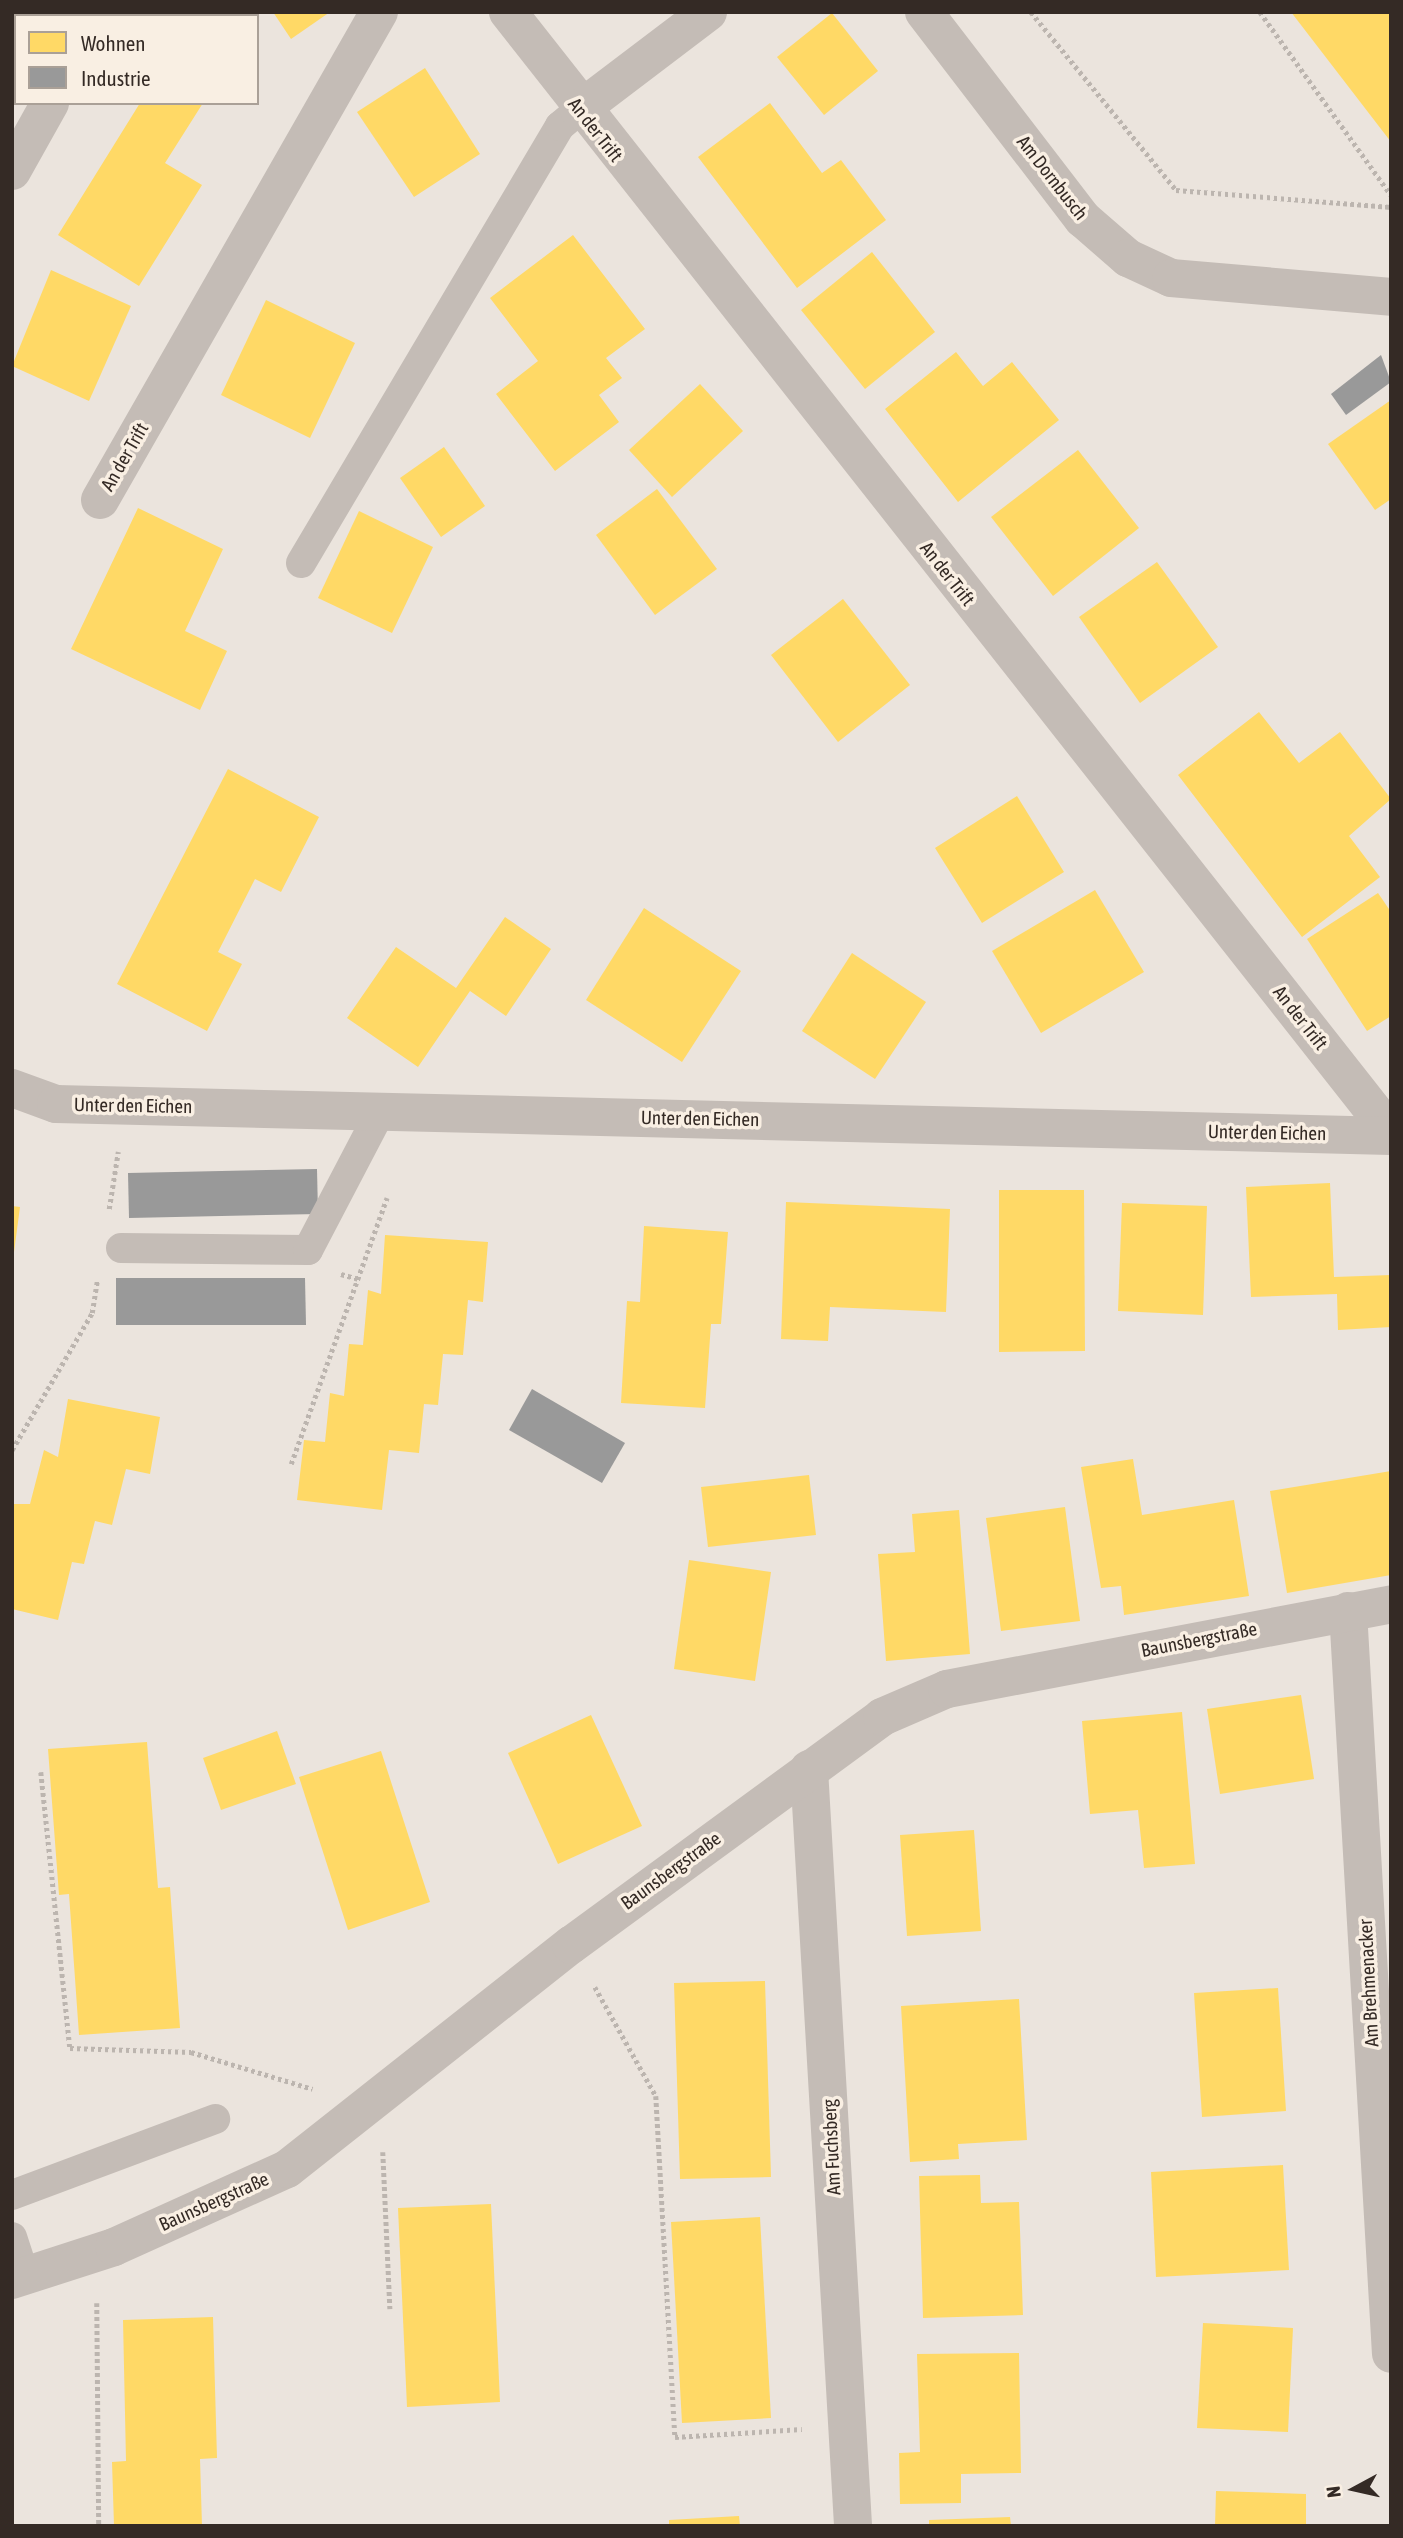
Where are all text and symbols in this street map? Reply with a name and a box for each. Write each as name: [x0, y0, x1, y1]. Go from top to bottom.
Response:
legend: [14, 14, 259, 105]
text: Wohnen: [81, 31, 146, 55]
text: Industrie: [81, 66, 151, 90]
street label: An der Trift: [563, 93, 627, 167]
street label: Am Dornbusch: [1012, 131, 1092, 225]
street label: An der Trift: [96, 419, 154, 495]
street label: An der Trift: [915, 537, 979, 611]
street label: An der Trift: [1268, 981, 1332, 1055]
street label: Unter den Eichen: [74, 1094, 192, 1118]
street label: Unter den Eichen: [641, 1107, 759, 1131]
street label: Unter den Eichen: [1208, 1121, 1326, 1145]
street label: Baunsbergstraße: [1139, 1618, 1259, 1662]
street label: Baunsbergstraße: [617, 1827, 725, 1915]
street label: Am Brehmenacker: [1354, 1919, 1384, 2047]
street label: Am Fuchsberg: [818, 2098, 846, 2196]
street label: Baunsbergstraße: [156, 2168, 272, 2236]
north arrow: [1319, 2454, 1389, 2524]
text: N: [1322, 2485, 1345, 2499]

